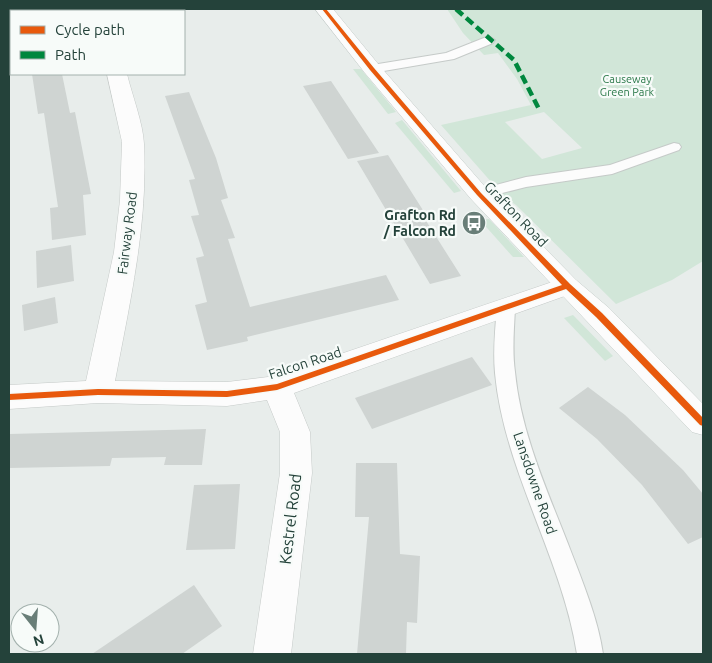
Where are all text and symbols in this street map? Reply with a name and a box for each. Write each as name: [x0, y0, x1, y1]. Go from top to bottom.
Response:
legend: [10, 10, 185, 75]
text: Cycle path: [55, 21, 125, 38]
text: Path: [55, 46, 86, 63]
park label: Causeway Green Park: [600, 73, 655, 98]
street label: Grafton Road: [481, 178, 551, 250]
street label: Fairway Road: [114, 191, 140, 275]
place label: Grafton Rd / Falcon Rd: [383, 207, 456, 239]
bus stop icon: Grafton Rd / Falcon Rd: [461, 210, 487, 236]
street label: Falcon Road: [266, 344, 344, 382]
street label: Lansdowne Road: [510, 430, 560, 536]
street label: Kestrel Road: [276, 473, 304, 565]
north arrow: [10, 603, 60, 653]
text: N: [31, 631, 46, 650]

